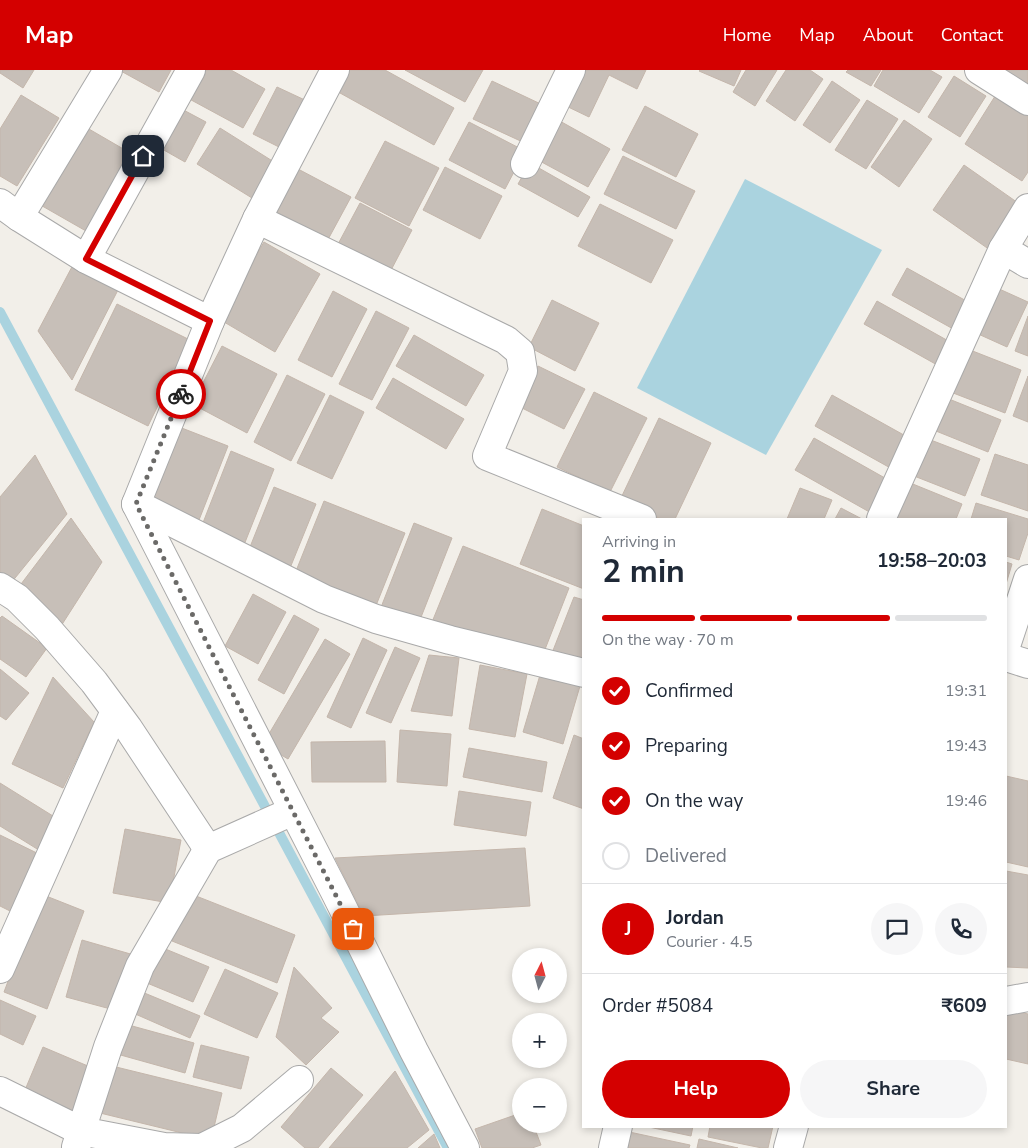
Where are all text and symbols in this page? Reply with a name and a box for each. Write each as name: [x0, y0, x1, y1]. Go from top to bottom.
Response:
text: Map: [25, 19, 73, 51]
text: Home: [723, 23, 771, 47]
text: Map: [799, 23, 835, 47]
text: About: [863, 23, 913, 47]
text: Contact: [941, 23, 1003, 47]
pin: [122, 135, 164, 177]
icon: home: [129, 142, 157, 170]
courier: [156, 369, 206, 419]
icon: bike: [167, 380, 195, 408]
text: Arriving in: [602, 531, 676, 553]
text: 19:58–20:03: [877, 548, 987, 574]
text: 2 min: [602, 550, 685, 593]
text: On the way · 70 m: [602, 629, 734, 651]
icon: check: [602, 677, 630, 705]
text: Confirmed: [645, 678, 733, 704]
text: 19:31: [945, 680, 987, 702]
icon: check: [602, 732, 630, 760]
text: Preparing: [645, 733, 728, 759]
text: 19:43: [945, 735, 987, 757]
icon: check: [602, 787, 630, 815]
text: On the way: [645, 788, 743, 814]
text: 19:46: [945, 790, 987, 812]
text: Delivered: [645, 843, 727, 869]
button: chat: [871, 903, 923, 955]
button: phone: [935, 903, 987, 955]
text: Jordan: [666, 905, 724, 931]
pin: [332, 908, 374, 950]
icon: bag: [339, 915, 367, 943]
text: J: [625, 916, 631, 942]
text: Courier · 4.5: [666, 931, 752, 953]
north arrow: [512, 948, 568, 1002]
map controls: [512, 948, 567, 1133]
text: Order #5084: [602, 993, 713, 1019]
text: ₹609: [941, 993, 987, 1019]
button: +: [512, 1013, 567, 1068]
button: Help: [602, 1060, 790, 1118]
button: Share: [800, 1060, 987, 1118]
button: −: [512, 1078, 567, 1133]

